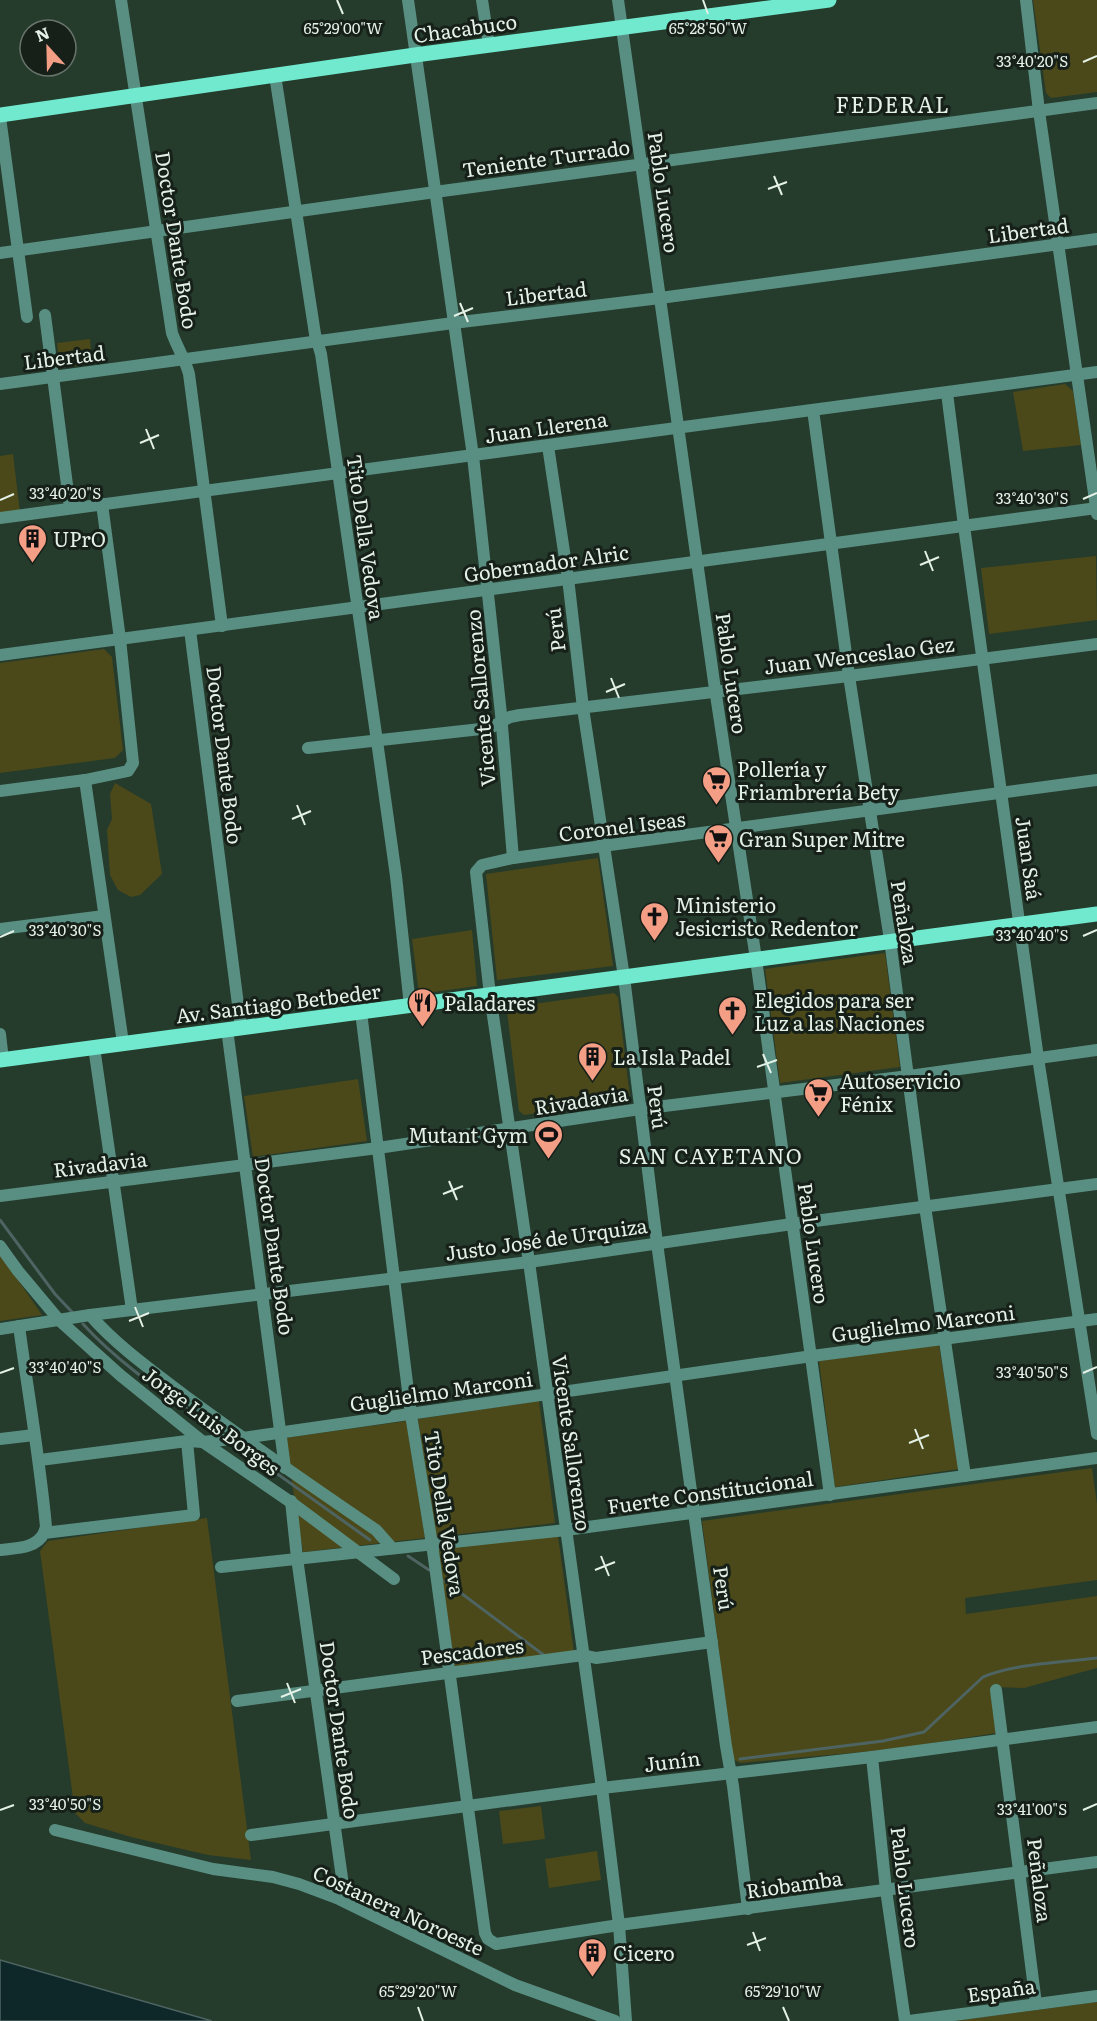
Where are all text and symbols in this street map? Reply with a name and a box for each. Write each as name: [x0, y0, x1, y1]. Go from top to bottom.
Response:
street label: Chacabuco: [411, 5, 519, 49]
text: 65°29'00"W: [303, 16, 383, 39]
text: 65°28'50"W: [669, 16, 748, 39]
north arrow: [18, 18, 78, 78]
text: N: [31, 20, 53, 47]
text: 33°40'20"S: [996, 49, 1068, 72]
district label: FEDERAL: [835, 87, 951, 120]
street label: Pablo Lucero: [642, 129, 688, 255]
street label: Teniente Turrado: [460, 130, 632, 184]
street label: Doctor Dante Bodo: [149, 149, 207, 331]
street label: Libertad: [986, 208, 1070, 250]
street label: Libertad: [504, 272, 588, 312]
street label: Libertad: [22, 336, 106, 376]
street label: Juan Llerena: [483, 403, 609, 449]
street label: Tito Della Vedova: [341, 452, 393, 622]
text: 33°40'20"S: [29, 481, 101, 504]
text: 33°40'30"S: [996, 486, 1068, 509]
building icon: UPrO: [16, 522, 48, 564]
place label: UPrO: [53, 523, 106, 553]
street label: Gobernador Alric: [462, 536, 630, 588]
street label: Perú: [536, 606, 572, 654]
street label: Vicente Sallorenzo: [456, 608, 502, 788]
street label: Pablo Lucero: [710, 610, 756, 736]
street label: Juan Wenceslao Gez: [762, 627, 956, 681]
street label: Doctor Dante Bodo: [200, 664, 252, 846]
place label: Pollería y Friambrería Bety: [737, 753, 900, 806]
supermarket icon: Pollería y Friambrería Bety: [700, 764, 732, 806]
street label: Coronel Iseas: [557, 802, 687, 848]
street label: Juan Saá: [1009, 814, 1051, 902]
supermarket icon: Gran Super Mitre: [702, 822, 734, 864]
place label: Gran Super Mitre: [739, 823, 905, 853]
street label: Peñaloza: [885, 878, 927, 966]
place label: Ministerio Jesicristo Redentor: [675, 889, 858, 942]
church icon: Ministerio Jesicristo Redentor: [638, 900, 670, 942]
text: 33°40'30"S: [29, 918, 101, 941]
text: 33°40'40"S: [996, 923, 1068, 946]
street label: Av. Santiago Betbeder: [174, 974, 383, 1029]
place label: Elegidos para ser Luz a las Naciones: [754, 984, 925, 1037]
restaurant icon: Paladares: [407, 986, 439, 1028]
place label: Paladares: [444, 987, 535, 1017]
church icon: Elegidos para ser Luz a las Naciones: [717, 994, 749, 1036]
building icon: La Isla Padel: [576, 1040, 608, 1082]
place label: La Isla Padel: [613, 1041, 731, 1071]
place label: Autoservicio Fénix: [840, 1065, 961, 1118]
supermarket icon: Autoservicio Fénix: [803, 1076, 835, 1118]
street label: Rivadavia: [532, 1077, 630, 1121]
street label: Perú: [641, 1083, 677, 1131]
sports icon: Mutant Gym: [533, 1118, 565, 1160]
place label: Mutant Gym: [408, 1119, 528, 1149]
district label: SAN CAYETANO: [619, 1139, 803, 1170]
street label: Rivadavia: [51, 1142, 149, 1184]
street label: Doctor Dante Bodo: [249, 1155, 303, 1337]
street label: Pablo Lucero: [792, 1180, 838, 1306]
street label: Justo José de Urquiza: [443, 1209, 649, 1267]
street label: Guglielmo Marconi: [830, 1296, 1017, 1348]
street label: Vicente Sallorenzo: [546, 1353, 600, 1533]
text: 33°40'40"S: [29, 1355, 101, 1378]
street label: Jorge Luis Borges: [137, 1358, 287, 1482]
text: 33°40'50"S: [996, 1360, 1068, 1383]
street label: Guglielmo Marconi: [348, 1362, 535, 1418]
street label: Tito Della Vedova: [418, 1428, 474, 1598]
street label: Fuerte Constitucional: [605, 1462, 815, 1520]
street label: Perú: [707, 1564, 743, 1612]
street label: Pescadores: [419, 1629, 525, 1671]
street label: Doctor Dante Bodo: [314, 1639, 368, 1821]
street label: Junín: [642, 1742, 702, 1778]
text: 33°40'50"S: [29, 1792, 101, 1815]
text: 33°41'00"S: [997, 1797, 1067, 1820]
street label: Pablo Lucero: [885, 1824, 929, 1950]
street label: Peñaloza: [1021, 1836, 1061, 1924]
street label: Costanera Noroeste: [308, 1856, 490, 1962]
street label: Riobamba: [744, 1861, 844, 1905]
building icon: Cicero: [576, 1936, 608, 1978]
place label: Cicero: [613, 1937, 675, 1967]
street label: España: [965, 1969, 1037, 2009]
text: 65°29'20"W: [379, 1979, 458, 2002]
text: 65°29'10"W: [745, 1979, 822, 2002]

